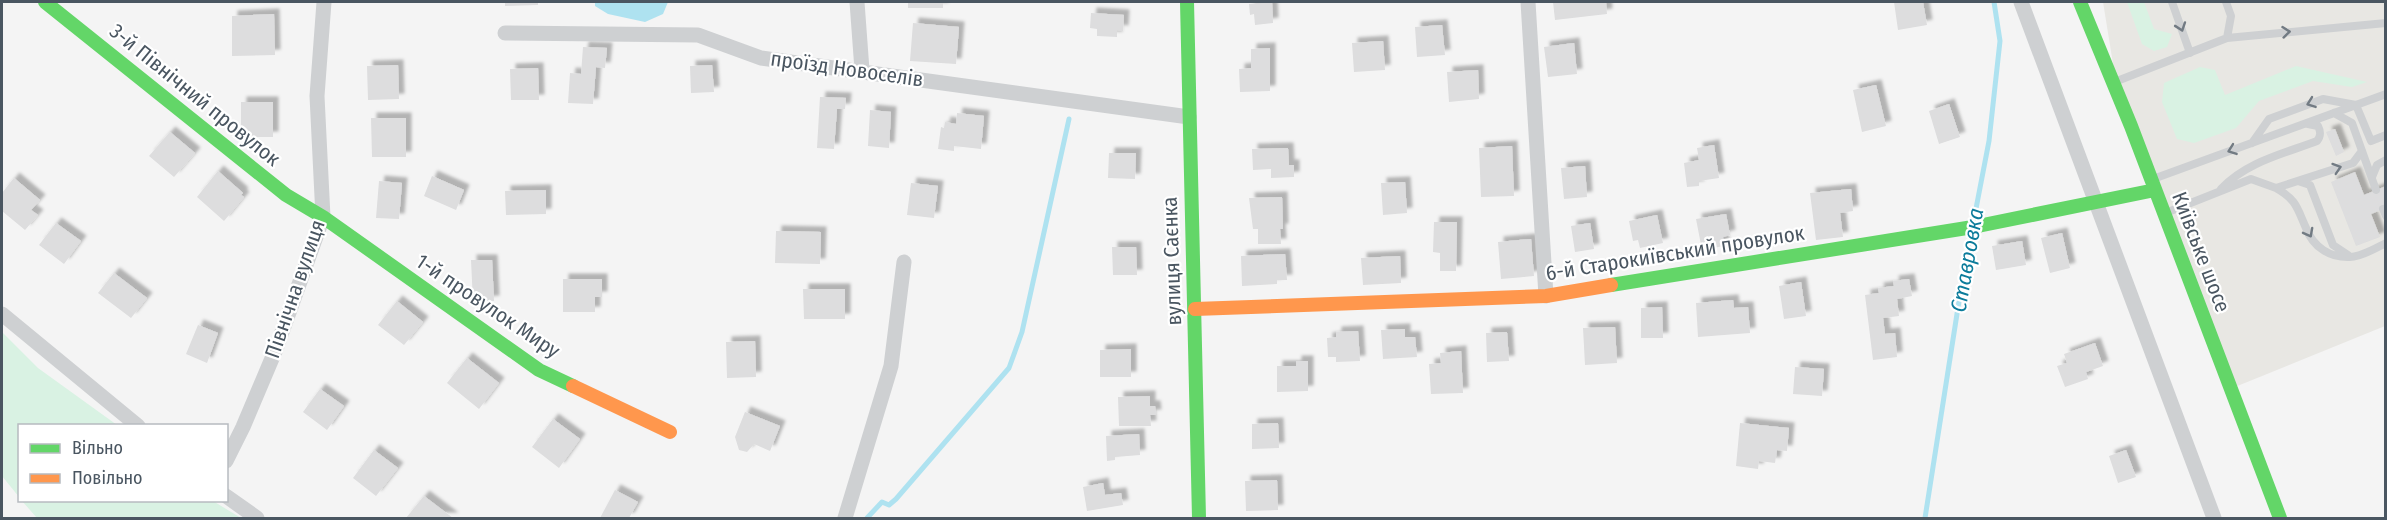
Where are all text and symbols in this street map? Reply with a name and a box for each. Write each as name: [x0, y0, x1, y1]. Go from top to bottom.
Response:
street label: 3-й Північний провулок: [104, 18, 286, 172]
one-way arrow: [2174, 21, 2187, 32]
one-way arrow: [2281, 26, 2290, 39]
street label: проїзд Новоселів: [769, 45, 925, 93]
one-way arrow: [2307, 96, 2318, 108]
one-way arrow: [2227, 143, 2238, 156]
one-way arrow: [2331, 163, 2342, 175]
street label: Київське шосе: [2166, 188, 2236, 316]
street label: вулиця Саєнка: [1157, 196, 1187, 326]
water label: Ставровка: [1945, 206, 1989, 314]
street label: Північна вулиця: [259, 216, 331, 362]
street label: 6-й Старокиївський провулок: [1544, 220, 1806, 286]
one-way arrow: [2302, 227, 2313, 238]
street label: 1-й провулок Миру: [411, 248, 566, 364]
legend: [18, 424, 228, 502]
text: Вільно: [72, 437, 123, 459]
text: Повільно: [72, 467, 143, 489]

